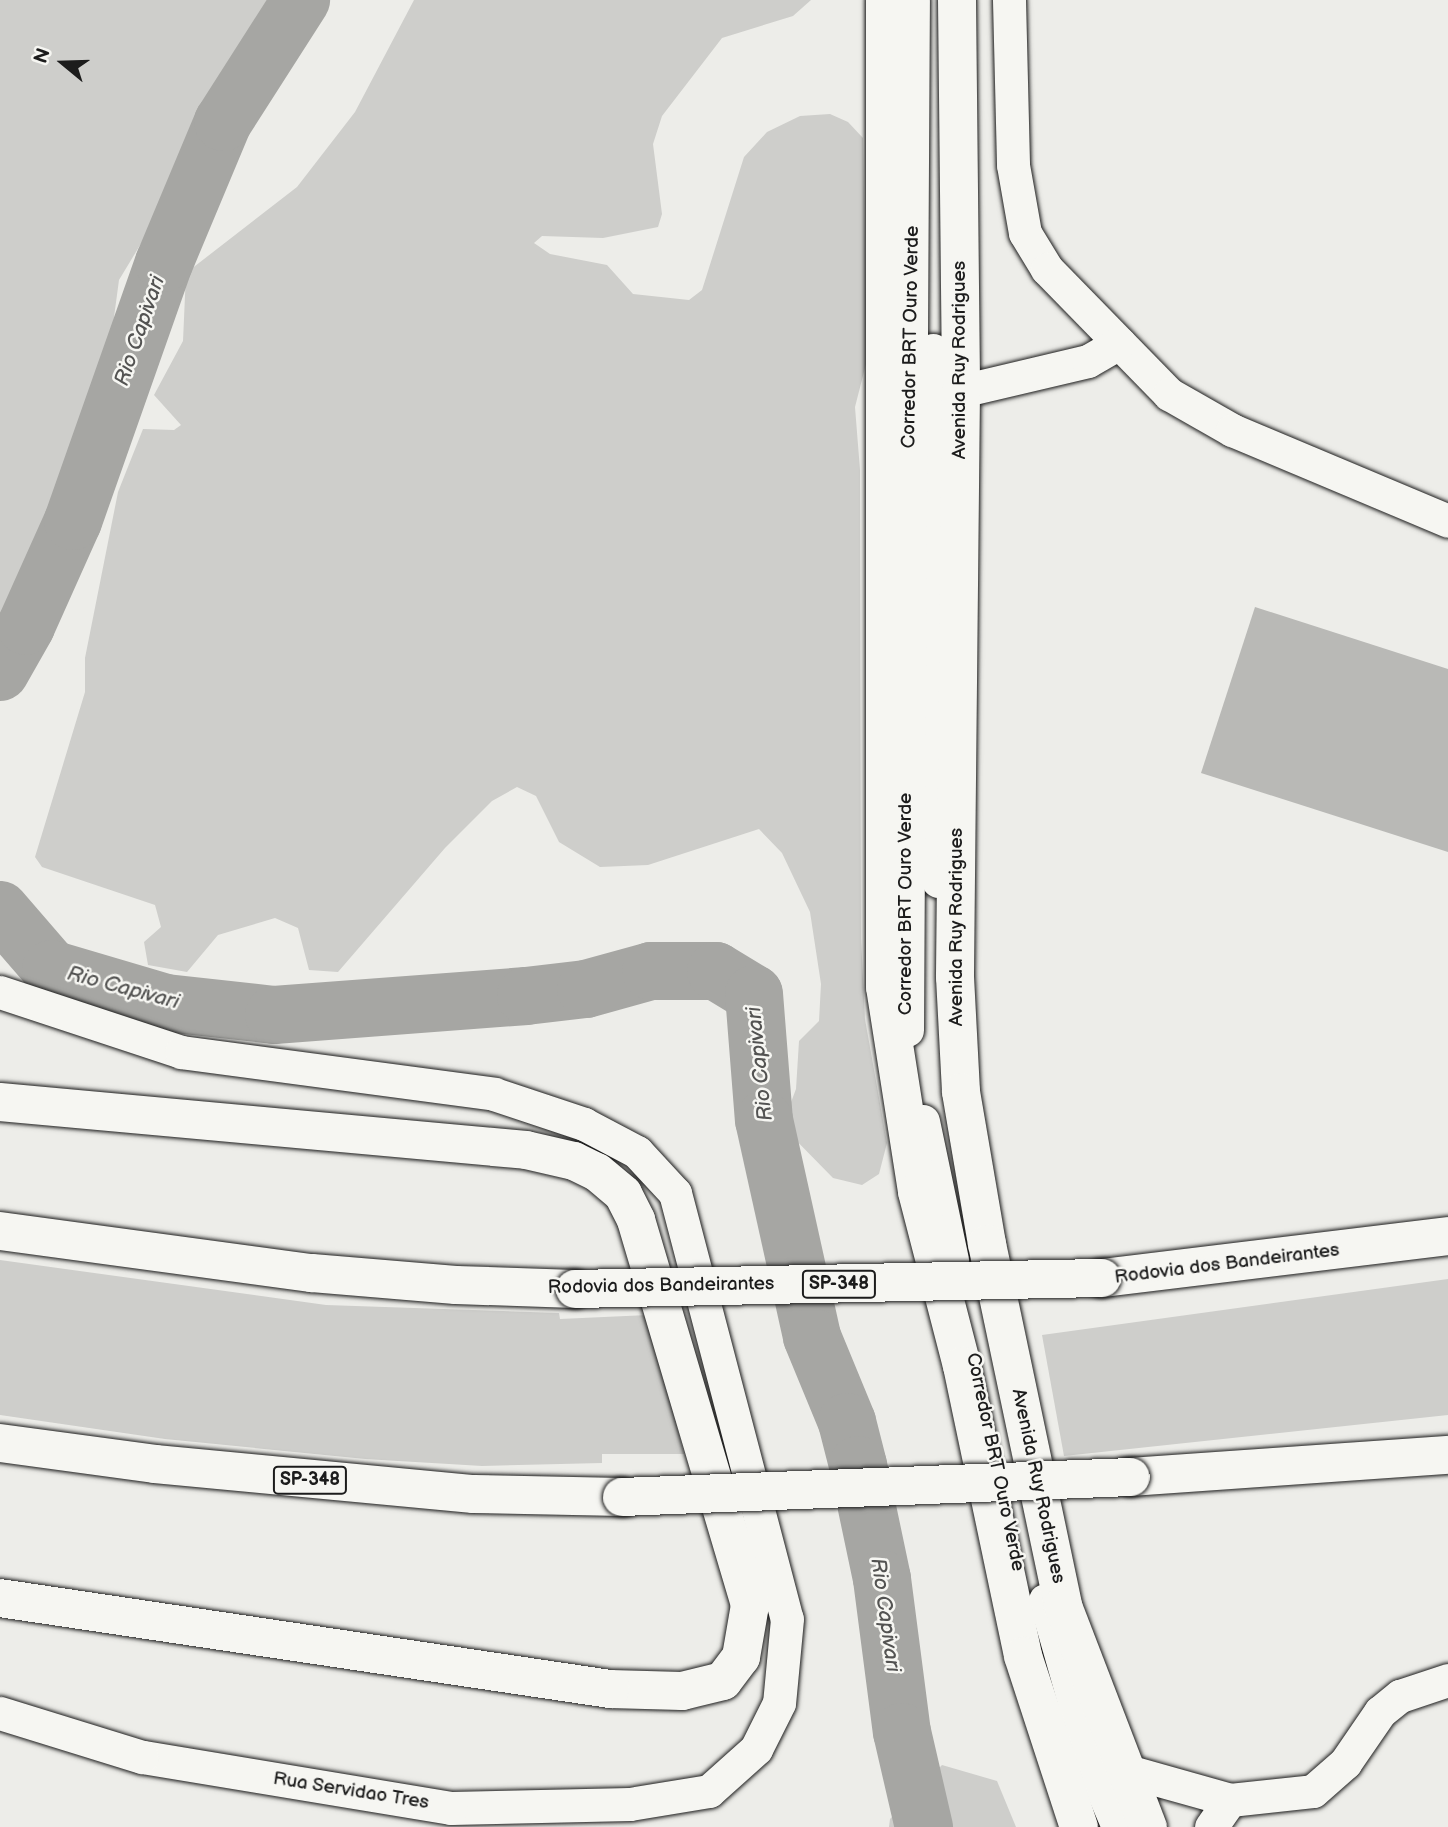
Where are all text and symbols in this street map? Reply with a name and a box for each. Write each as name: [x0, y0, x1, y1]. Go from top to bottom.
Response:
north arrow: [28, 28, 98, 98]
text: N: [29, 46, 56, 66]
street label: Corredor BRT Ouro Verde: [898, 225, 924, 449]
street label: Avenida Ruy Rodrigues: [949, 260, 971, 460]
water label: Rio Capivari: [109, 273, 171, 389]
street label: Corredor BRT Ouro Verde: [895, 792, 917, 1016]
street label: Avenida Ruy Rodrigues: [946, 827, 968, 1027]
water label: Rio Capivari: [64, 961, 182, 1015]
water label: Rio Capivari: [741, 1006, 779, 1122]
street label: Rodovia dos Bandeirantes: [1113, 1239, 1341, 1289]
road number: SP-348: [800, 1269, 878, 1298]
street label: Rodovia dos Bandeirantes: [548, 1273, 774, 1299]
street label: Corredor BRT Ouro Verde: [961, 1350, 1029, 1574]
street label: Avenida Ruy Rodrigues: [1006, 1386, 1070, 1586]
road number: SP-348: [272, 1465, 348, 1494]
water label: Rio Capivari: [865, 1557, 905, 1673]
street label: Rua Servidao Tres: [271, 1767, 431, 1815]

